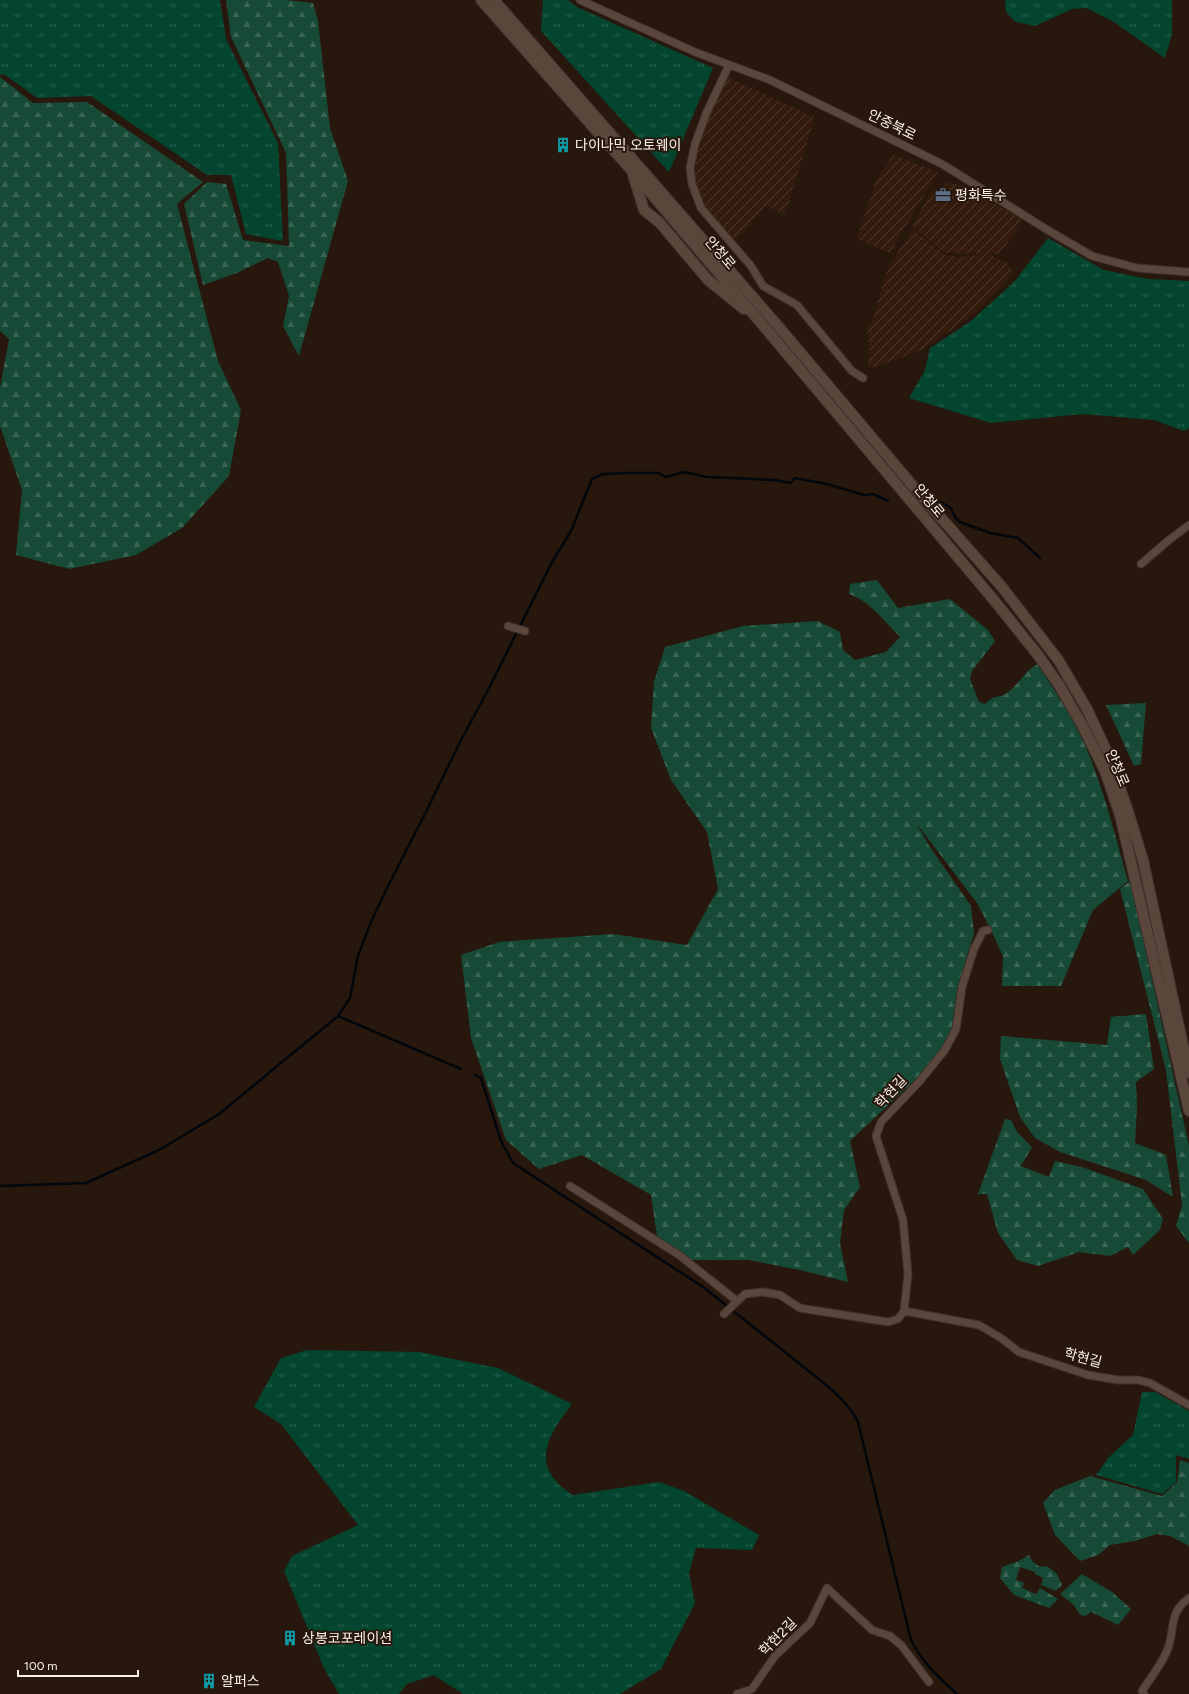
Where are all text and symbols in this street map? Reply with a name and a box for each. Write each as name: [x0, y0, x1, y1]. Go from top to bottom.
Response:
street label: 안중북로: [865, 106, 919, 144]
building icon: 다이나믹 오토웨이: [554, 136, 572, 154]
place label: 다이나믹 오토웨이: [575, 137, 682, 154]
office icon: 평화특수: [934, 186, 952, 204]
place label: 평화특수: [955, 187, 1007, 204]
street label: 안청로: [701, 233, 739, 273]
street label: 안청로: [910, 481, 948, 521]
street label: 안청로: [1102, 747, 1132, 789]
street label: 학현길: [872, 1072, 910, 1112]
street label: 학현길: [1062, 1345, 1104, 1371]
street label: 학현2길: [756, 1614, 800, 1660]
building icon: 상봉코포레이션: [281, 1629, 299, 1647]
place label: 상봉코포레이션: [302, 1630, 392, 1647]
scale bar: [18, 1652, 138, 1678]
text: 100 m: [24, 1659, 58, 1673]
building icon: 알퍼스: [200, 1672, 218, 1690]
place label: 알퍼스: [221, 1673, 260, 1690]

